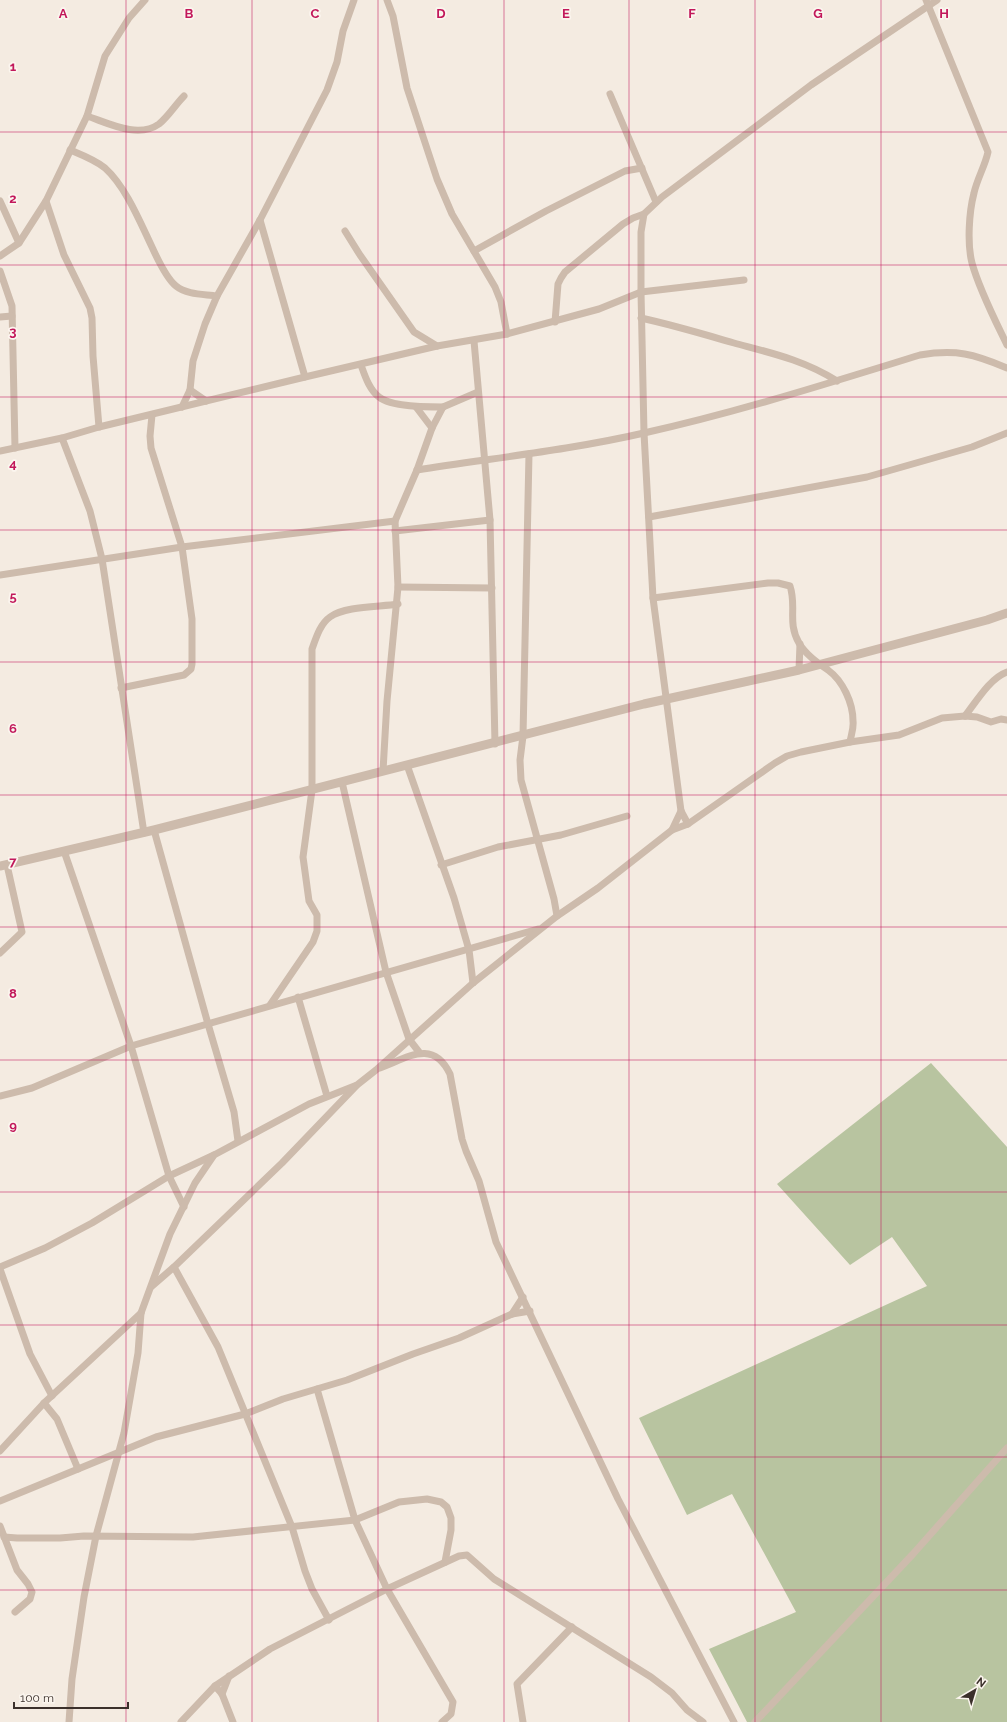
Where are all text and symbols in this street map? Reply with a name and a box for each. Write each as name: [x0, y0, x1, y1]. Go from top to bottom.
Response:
text: A: [59, 6, 68, 21]
text: B: [185, 6, 194, 21]
text: C: [311, 6, 320, 21]
text: D: [436, 6, 446, 21]
text: E: [562, 6, 570, 21]
text: F: [688, 6, 696, 21]
text: G: [813, 6, 823, 21]
text: H: [939, 6, 949, 21]
text: 1: [10, 59, 17, 74]
text: 2: [9, 191, 17, 206]
text: 3: [9, 324, 17, 339]
text: 4: [9, 456, 17, 471]
text: 5: [9, 589, 17, 604]
text: 6: [9, 721, 17, 736]
text: 7: [9, 854, 17, 869]
text: 8: [9, 986, 17, 1001]
text: 9: [9, 1118, 17, 1133]
north arrow: [955, 1670, 995, 1710]
text: N: [974, 1675, 988, 1690]
scale bar: [14, 1684, 128, 1710]
text: 100 m: [20, 1691, 54, 1705]

